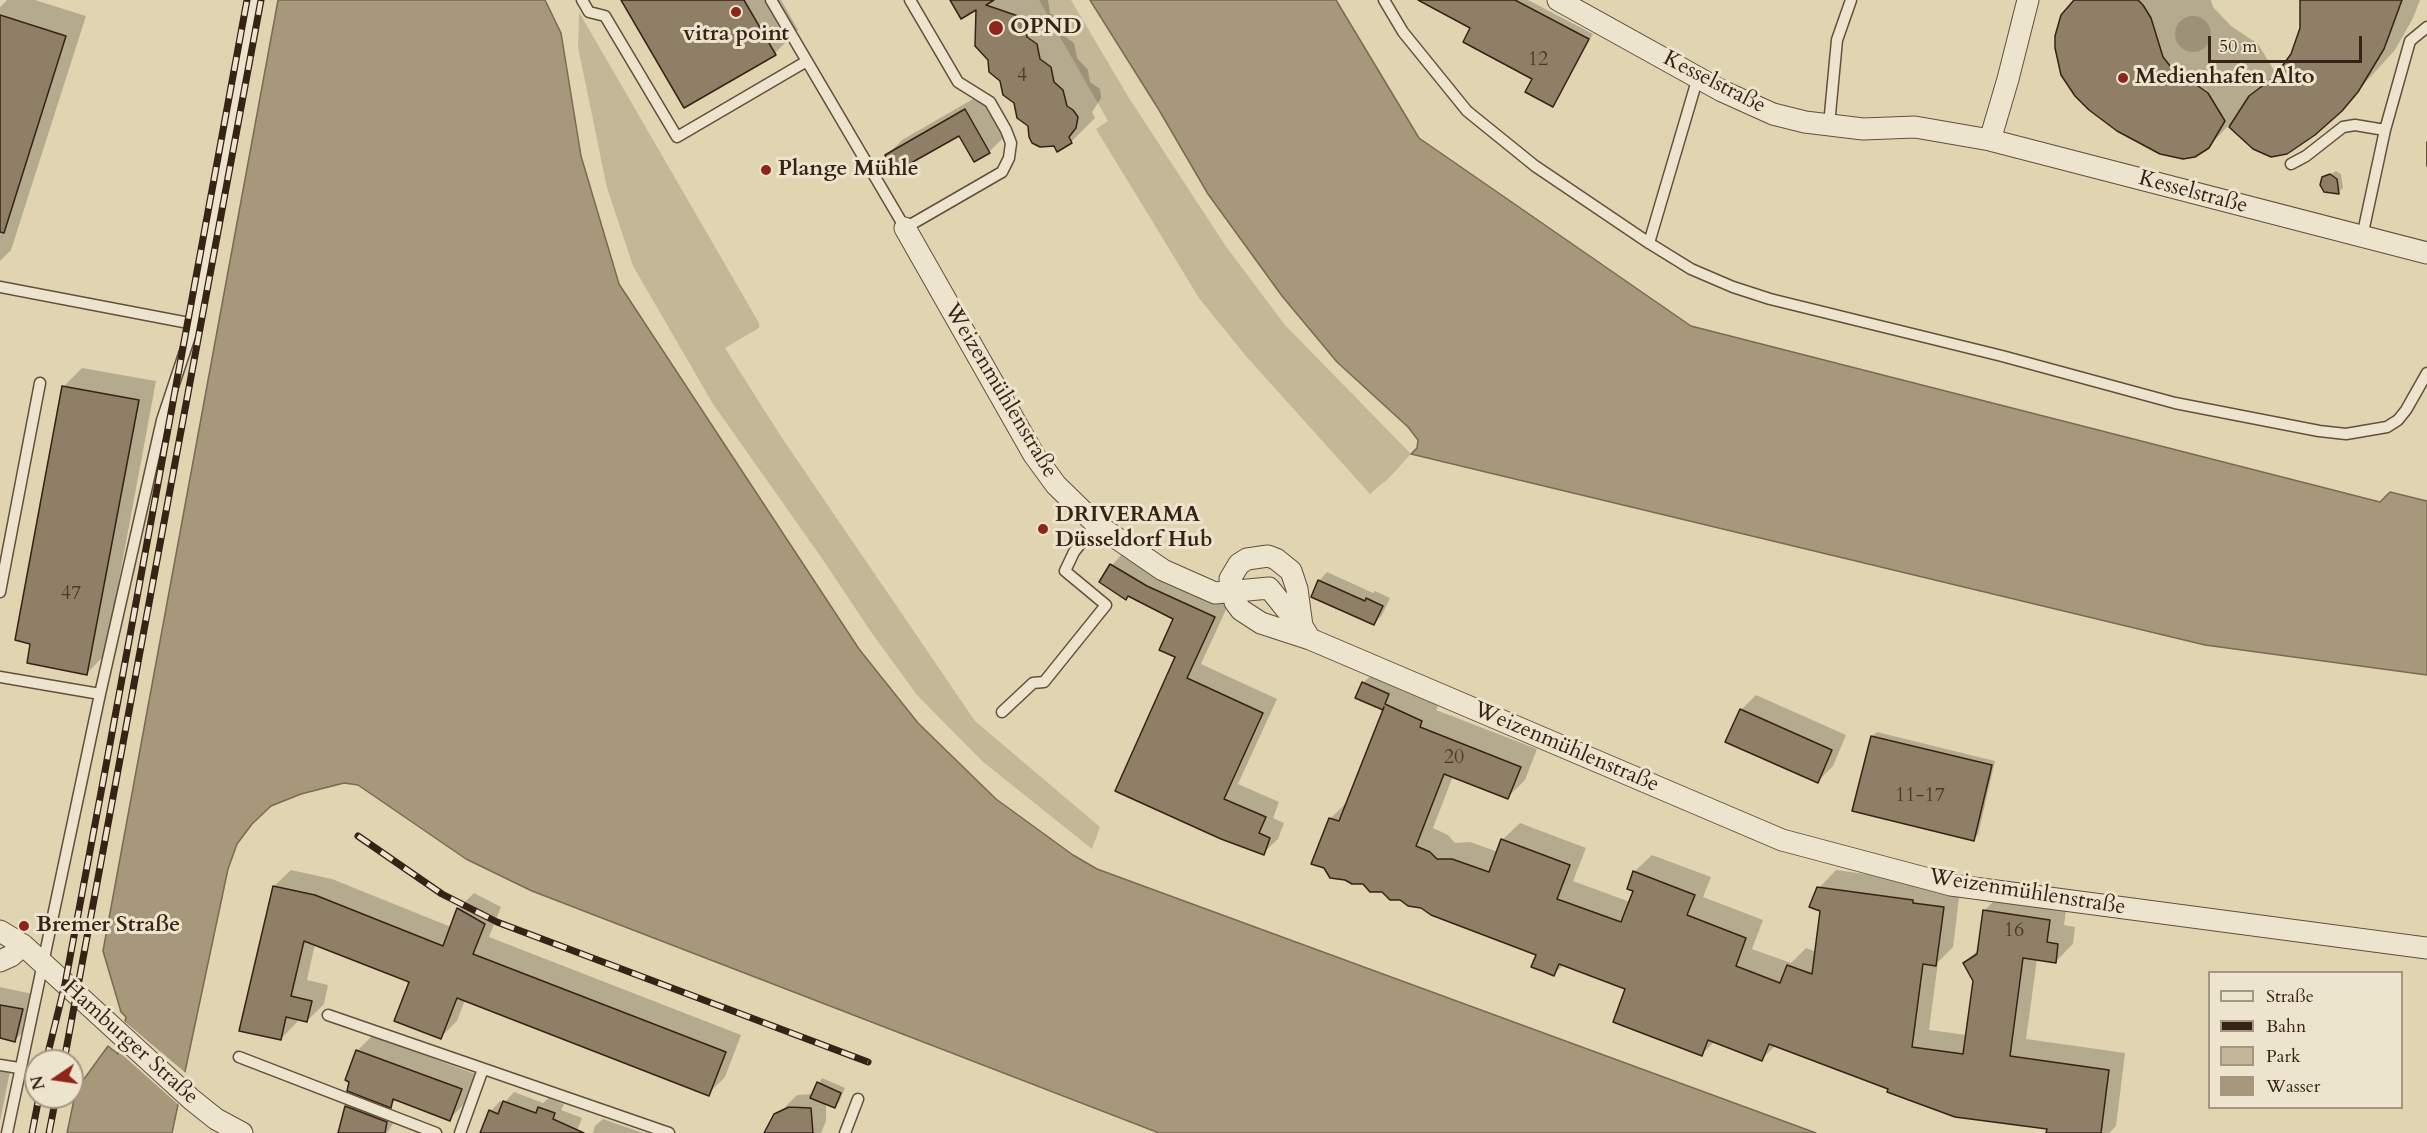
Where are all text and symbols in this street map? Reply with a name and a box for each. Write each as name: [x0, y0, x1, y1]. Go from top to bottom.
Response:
marker: vitra point: [729, 5, 743, 19]
place label: OPND: [1010, 15, 1082, 41]
marker: OPND: [987, 19, 1005, 37]
place label: vitra point: [683, 22, 789, 48]
scale bar: [2211, 24, 2366, 62]
text: 50 m: [2219, 34, 2258, 59]
street label: Kesselstraße: [1658, 46, 1770, 120]
house number: 12: [1528, 48, 1548, 72]
house number: 4: [1017, 64, 1027, 88]
place label: Medienhafen Alto: [2135, 65, 2315, 91]
marker: Medienhafen Alto: [2116, 71, 2130, 85]
place label: Plange Mühle: [778, 157, 919, 183]
marker: Plange Mühle: [759, 163, 773, 177]
street label: Kesselstraße: [2136, 166, 2250, 220]
street label: Weizenmühlenstraße: [938, 299, 1062, 483]
place label: DRIVERAMA Düsseldorf Hub: [1055, 503, 1213, 554]
marker: DRIVERAMA Düsseldorf Hub: [1036, 522, 1050, 536]
house number: 47: [61, 582, 81, 606]
street label: Weizenmühlenstraße: [1469, 697, 1663, 799]
house number: 20: [1444, 746, 1464, 770]
house number: 11-17: [1895, 784, 1945, 808]
street label: Weizenmühlenstraße: [1927, 864, 2127, 922]
place label: Bremer Straße: [36, 913, 180, 939]
marker: Bremer Straße: [17, 919, 31, 933]
house number: 16: [2004, 919, 2024, 943]
legend: [2208, 971, 2403, 1109]
street label: Hamburger Straße: [57, 975, 203, 1111]
text: Straße: [2266, 984, 2314, 1009]
text: Bahn: [2266, 1014, 2306, 1039]
text: Park: [2266, 1044, 2301, 1069]
north arrow: [24, 1049, 84, 1109]
text: N: [26, 1073, 51, 1092]
text: Wasser: [2266, 1074, 2320, 1099]

